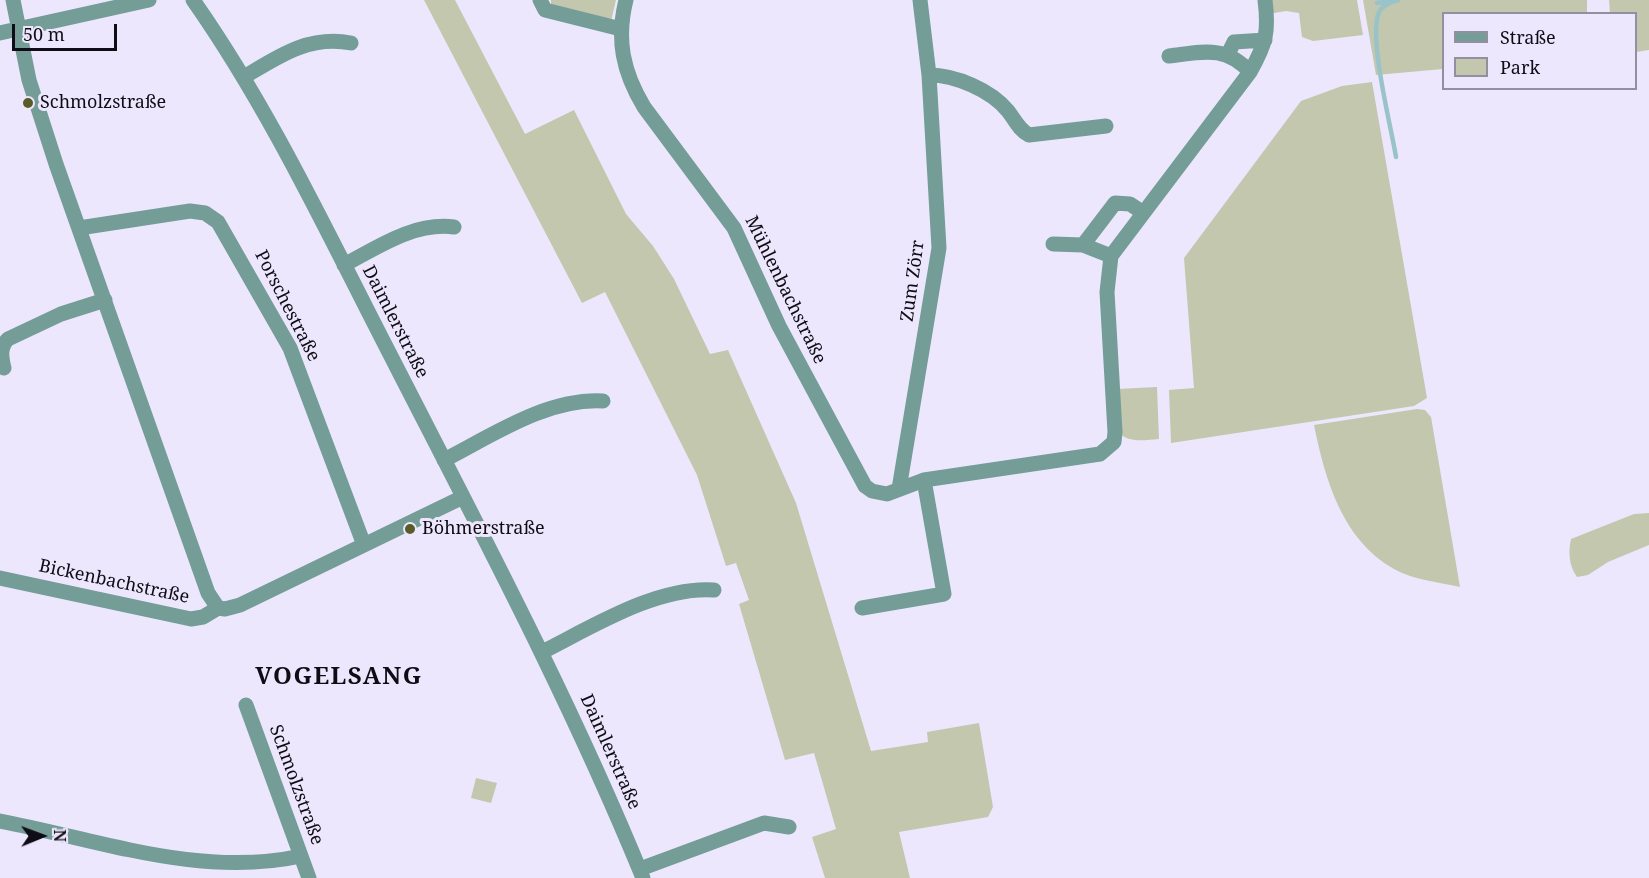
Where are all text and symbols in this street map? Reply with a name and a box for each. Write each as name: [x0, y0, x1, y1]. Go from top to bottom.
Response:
scale bar: [15, 12, 120, 50]
legend: [1442, 12, 1637, 90]
text: 50 m: [23, 22, 65, 46]
text: Straße: [1500, 25, 1556, 49]
text: Park: [1500, 55, 1540, 79]
place label: Schmolzstraße: [40, 92, 166, 114]
marker: Schmolzstraße: [21, 96, 35, 110]
street label: Mühlenbachstraße: [740, 212, 830, 368]
street label: Zum Zörr: [897, 239, 929, 323]
street label: Porschestraße: [250, 247, 324, 365]
street label: Daimlerstraße: [357, 262, 433, 382]
place label: Böhmerstraße: [422, 518, 545, 540]
marker: Böhmerstraße: [403, 522, 417, 536]
street label: Bickenbachstraße: [37, 556, 191, 608]
district label: VOGELSANG: [255, 663, 423, 691]
street label: Daimlerstraße: [575, 691, 645, 813]
street label: Schmolzstraße: [264, 722, 328, 848]
north arrow: [12, 806, 72, 866]
text: N: [49, 829, 71, 842]

